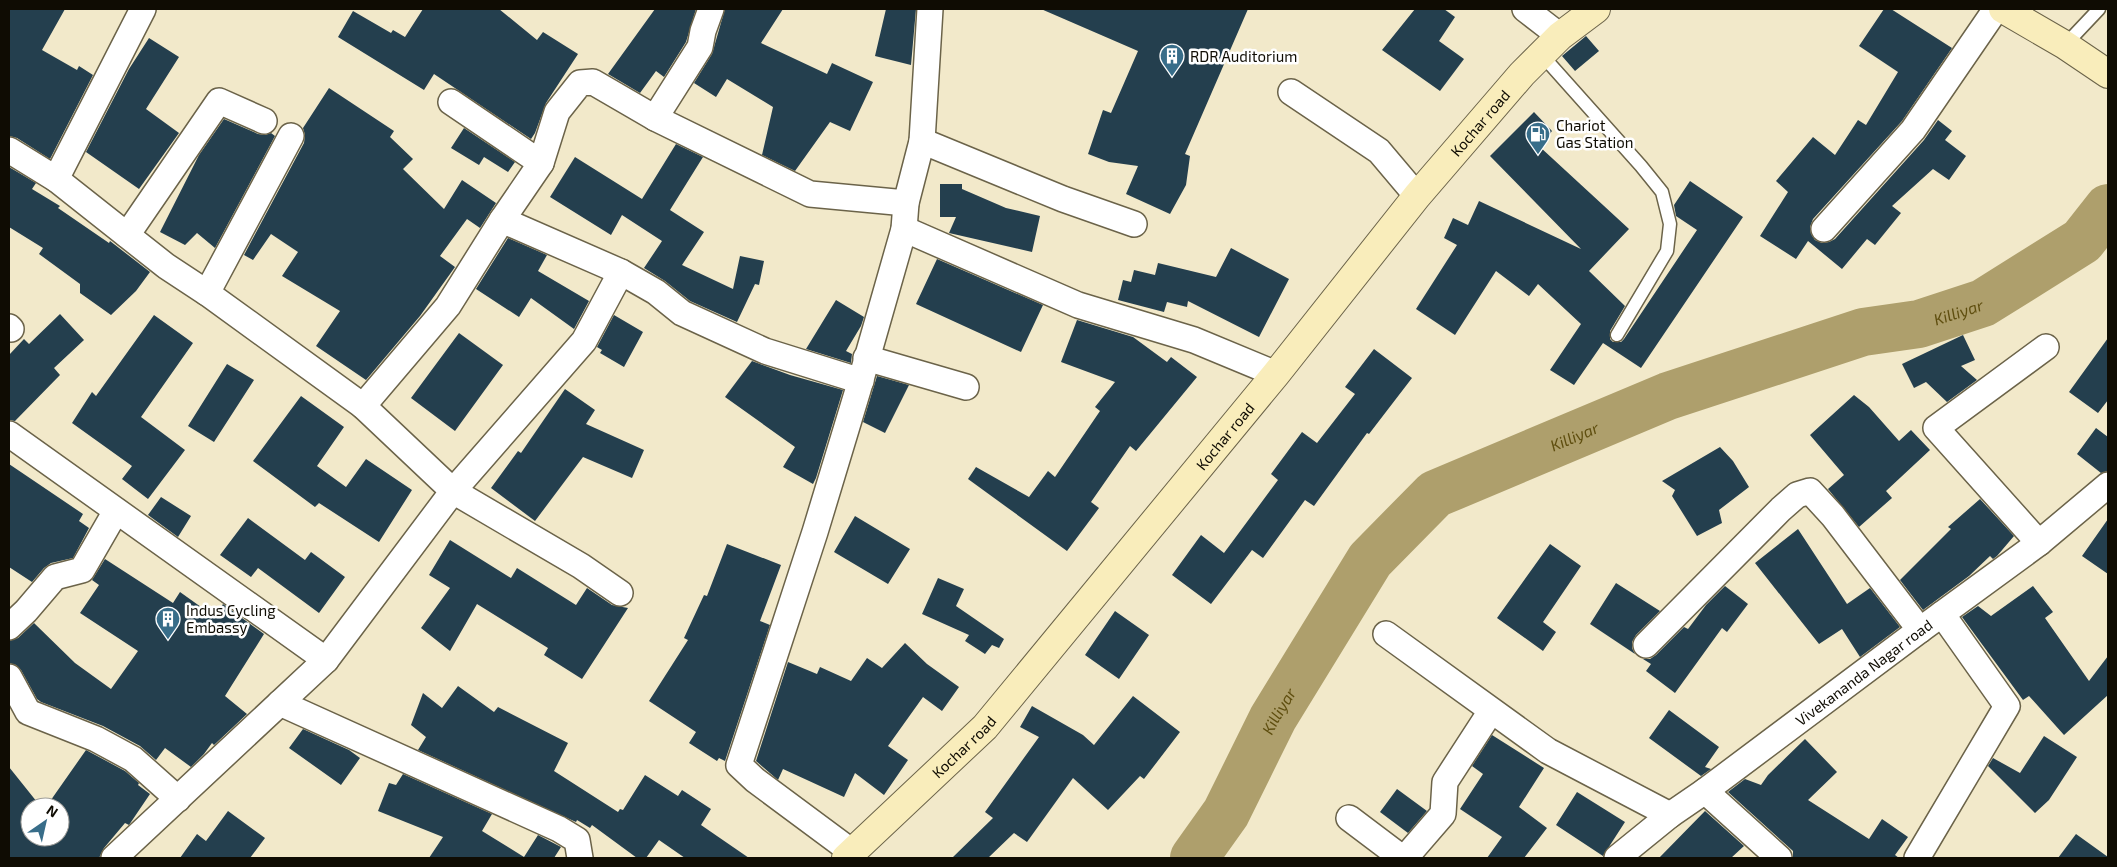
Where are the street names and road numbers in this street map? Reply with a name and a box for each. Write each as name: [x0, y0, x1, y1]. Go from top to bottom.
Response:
street label: Kochar road: [1446, 86, 1513, 160]
street label: Kochar road: [1192, 399, 1258, 473]
street label: Vivekananda Nagar road: [1792, 615, 1936, 729]
street label: Kochar road: [928, 712, 1000, 781]

